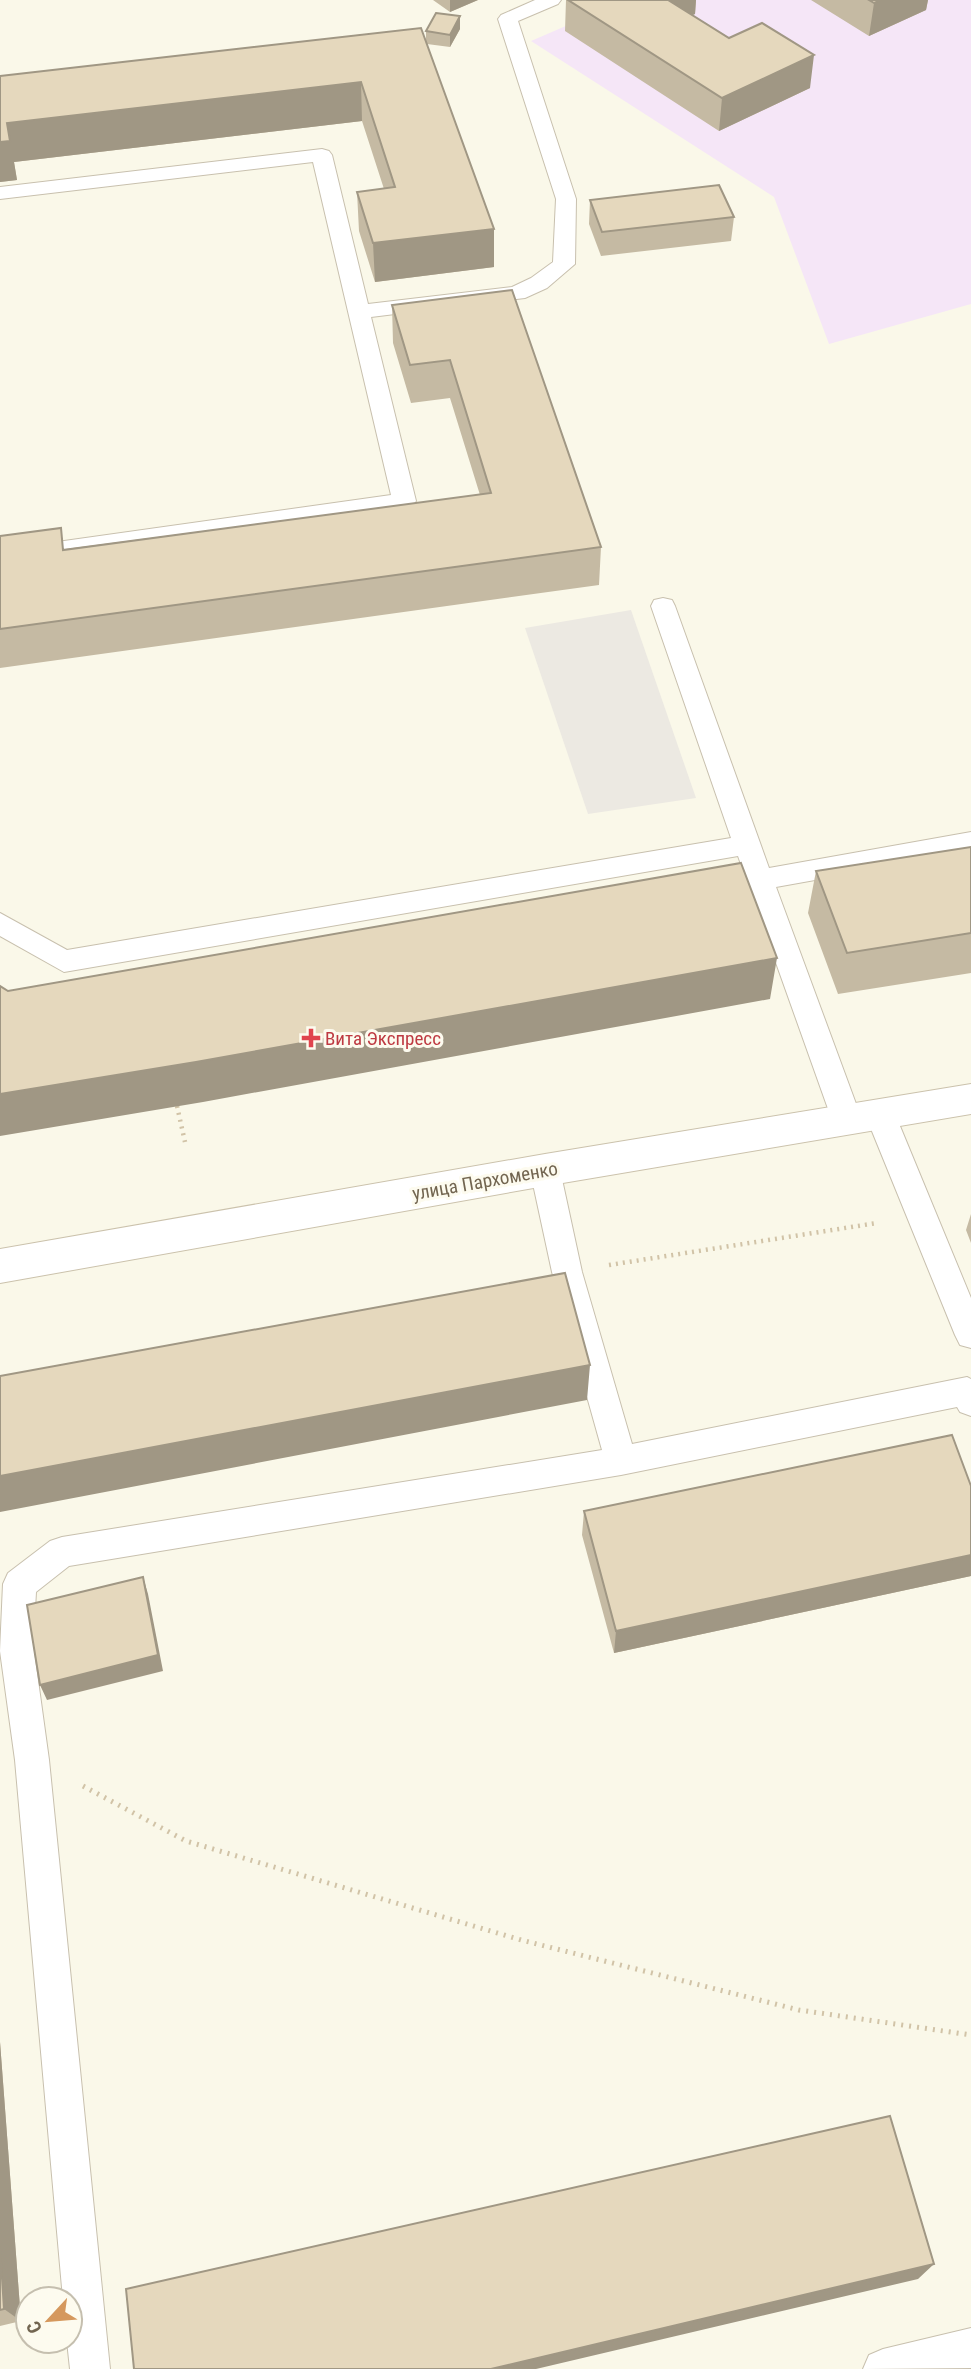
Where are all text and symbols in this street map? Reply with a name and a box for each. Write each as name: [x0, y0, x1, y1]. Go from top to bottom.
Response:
place label: Вита Экспресс: [325, 1027, 441, 1050]
marker: Вита Экспресс: [303, 1030, 319, 1046]
street label: улица Пархоменко: [410, 1157, 560, 1205]
north arrow: [14, 2285, 84, 2355]
text: С: [21, 2317, 47, 2337]

